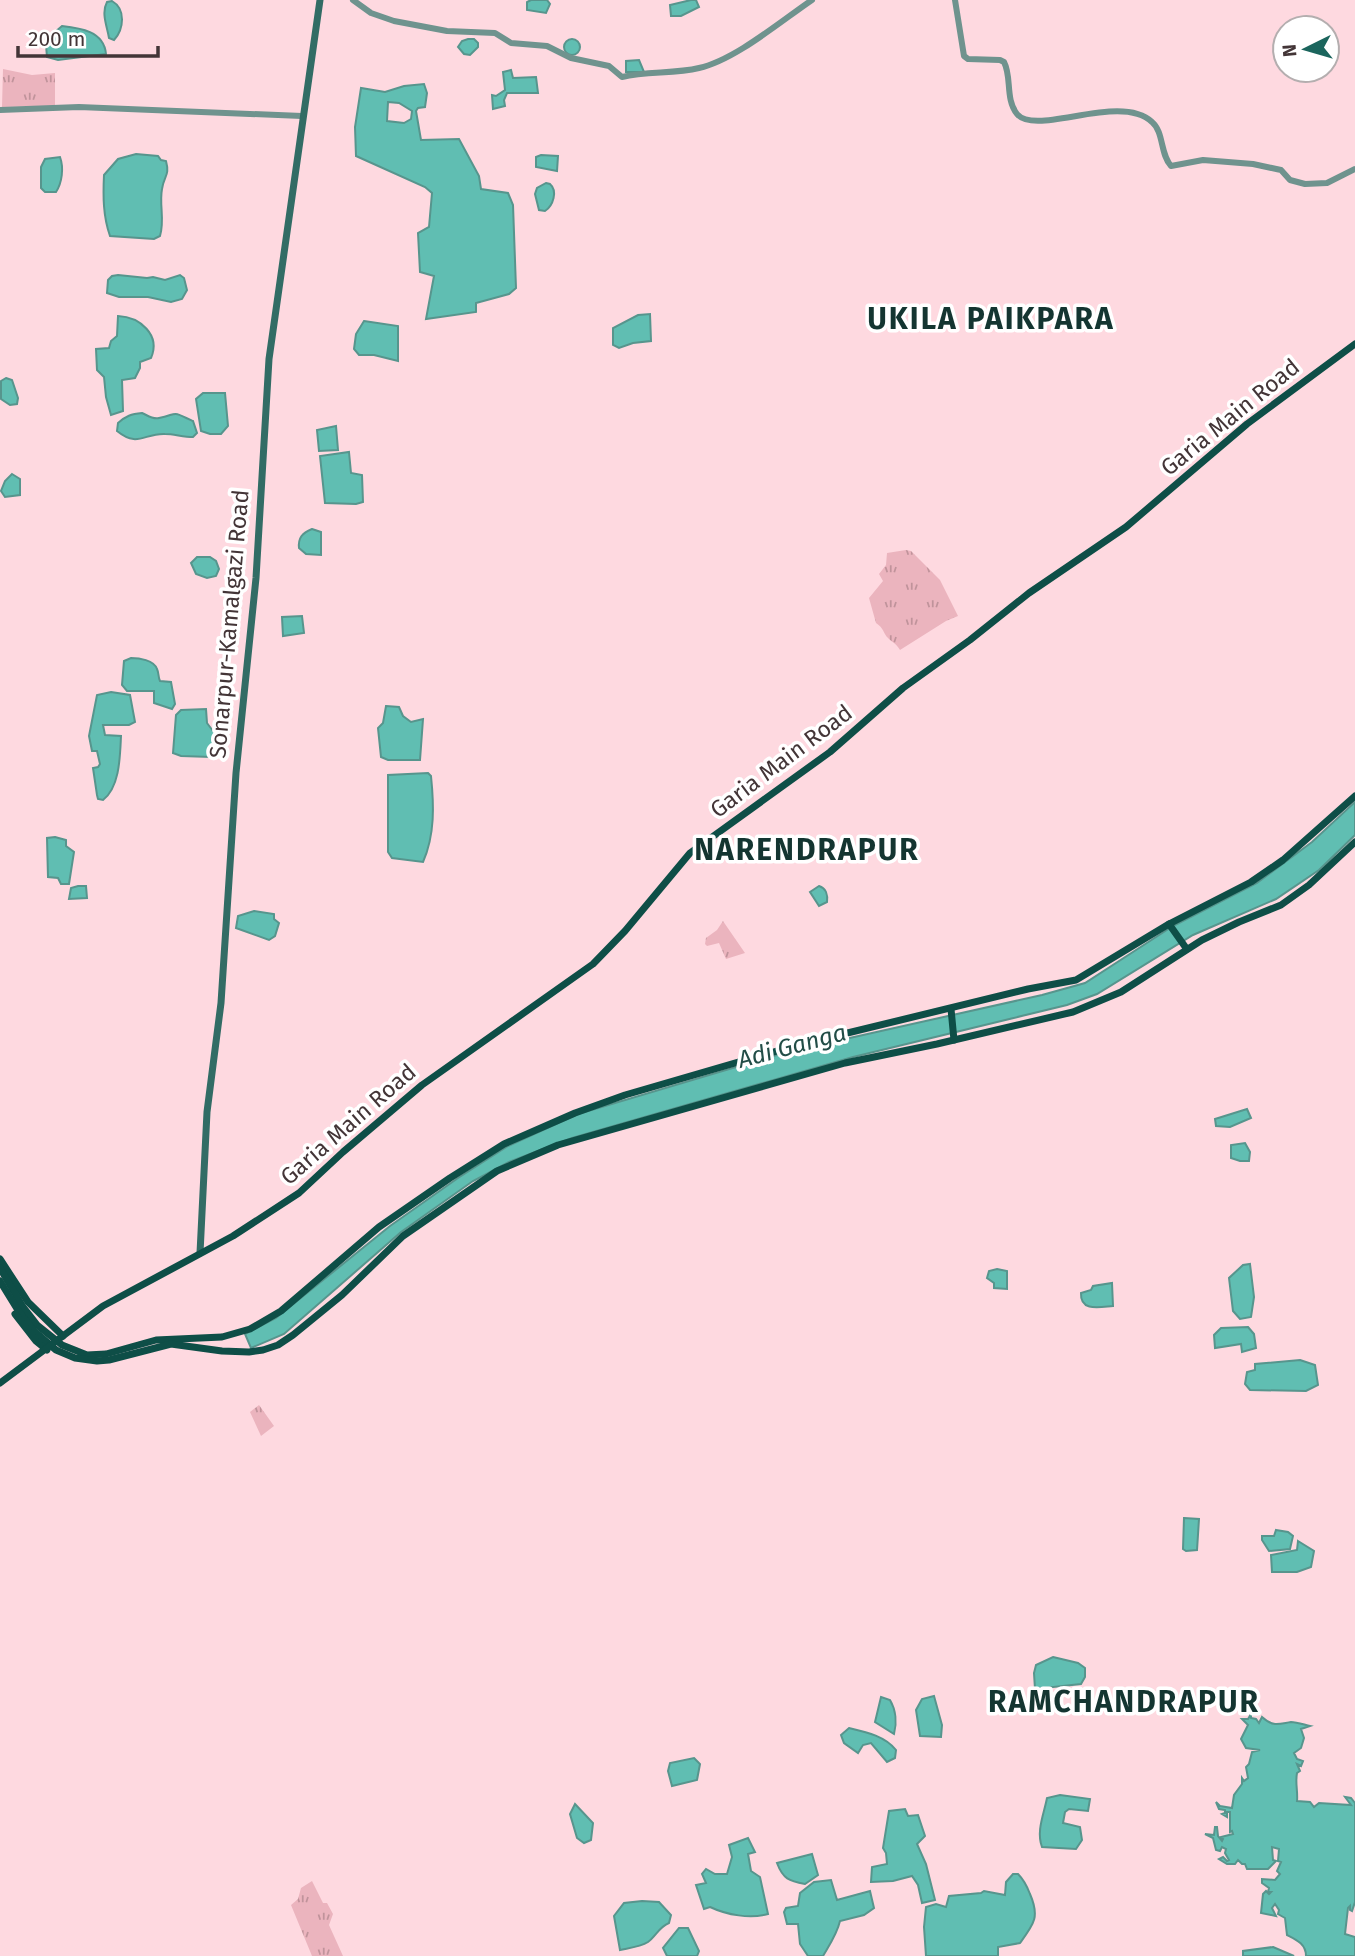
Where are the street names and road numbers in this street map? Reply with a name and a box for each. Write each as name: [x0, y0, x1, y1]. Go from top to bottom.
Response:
street label: Garia Main Road: [1155, 352, 1305, 482]
street label: Sonarpur-Kamalgazi Road: [203, 488, 255, 760]
street label: Garia Main Road: [704, 699, 858, 823]
street label: Garia Main Road: [274, 1058, 422, 1190]

